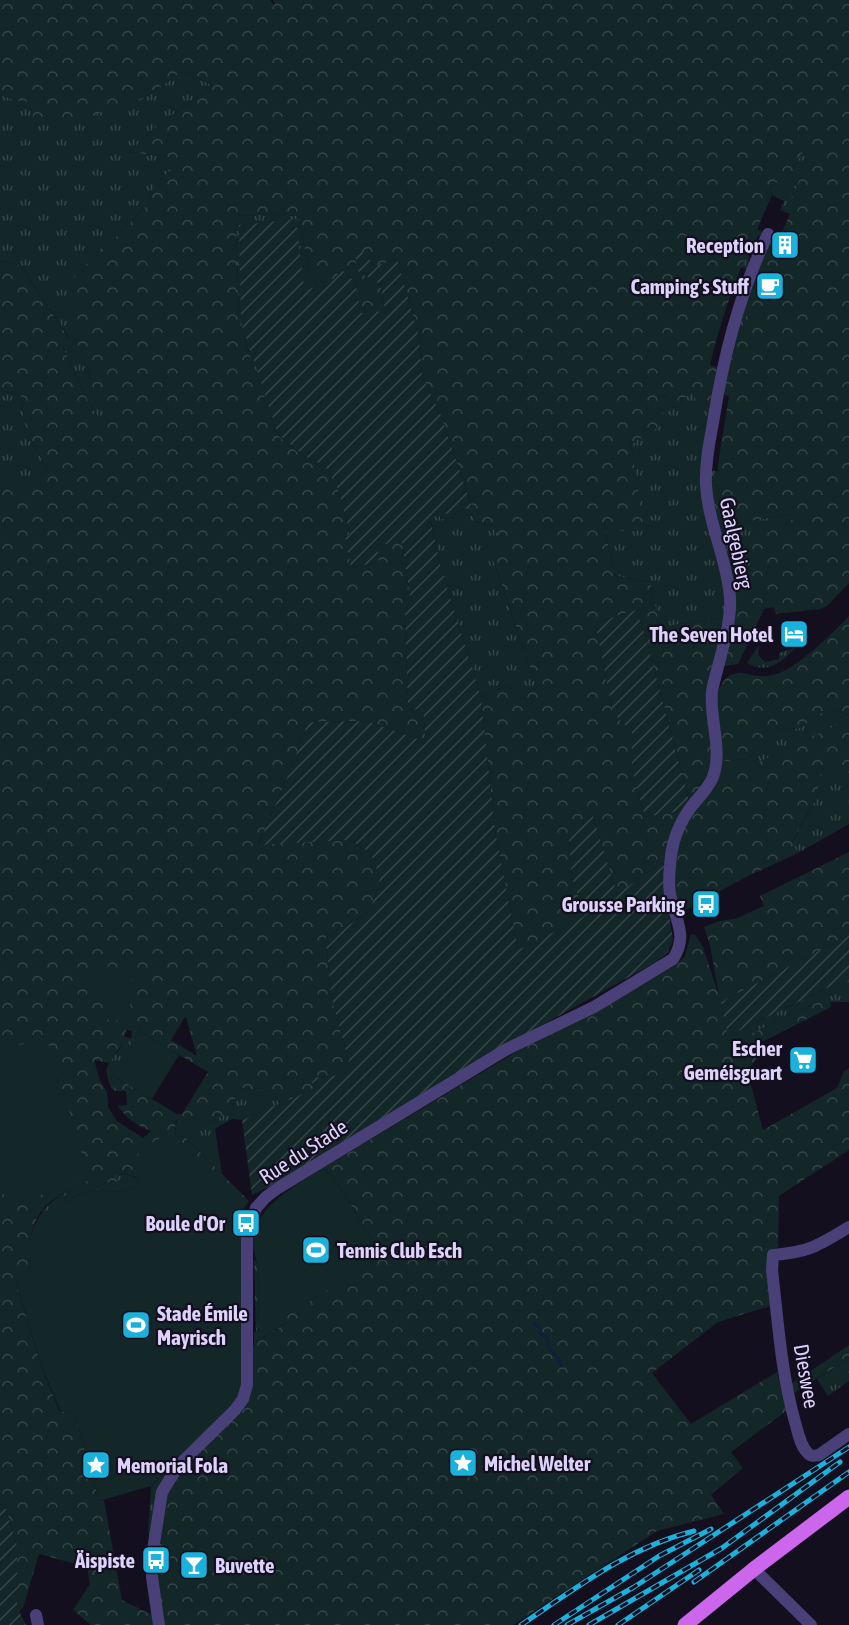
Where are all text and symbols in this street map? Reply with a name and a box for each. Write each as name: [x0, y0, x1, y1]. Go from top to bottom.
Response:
building icon: Reception: [769, 229, 801, 261]
place label: Reception: [686, 233, 764, 257]
cafe icon: Camping's Stuff: [754, 270, 786, 302]
place label: Camping's Stuff: [631, 274, 750, 298]
street label: Gaalgebierg: [716, 495, 758, 591]
hotel icon: The Seven Hotel: [778, 618, 810, 650]
place label: The Seven Hotel: [649, 622, 773, 646]
bus stop icon: Grousse Parking: [690, 888, 722, 920]
place label: Grousse Parking: [561, 892, 686, 916]
place label: Escher Geméisguart: [683, 1036, 783, 1084]
supermarket icon: Escher Geméisguart: [787, 1044, 819, 1076]
street label: Rue du Stade: [254, 1114, 352, 1188]
bus stop icon: Boule d'Or: [230, 1207, 262, 1239]
place label: Boule d'Or: [145, 1211, 226, 1235]
sports icon: Tennis Club Esch: [300, 1234, 332, 1266]
place label: Tennis Club Esch: [337, 1238, 462, 1262]
place label: Stade Émile Mayrisch: [157, 1301, 248, 1349]
sports icon: Stade Émile Mayrisch: [120, 1309, 152, 1341]
street label: Dieswee: [790, 1342, 824, 1410]
place icon: Michel Welter: [447, 1447, 479, 1479]
place icon: Memorial Fola: [80, 1449, 112, 1481]
place label: Michel Welter: [484, 1451, 591, 1475]
place label: Memorial Fola: [117, 1453, 228, 1477]
bus stop icon: Äispiste: [140, 1544, 172, 1576]
place label: Äispiste: [74, 1548, 135, 1572]
bar icon: Buvette: [178, 1549, 210, 1581]
place label: Buvette: [215, 1553, 275, 1577]

